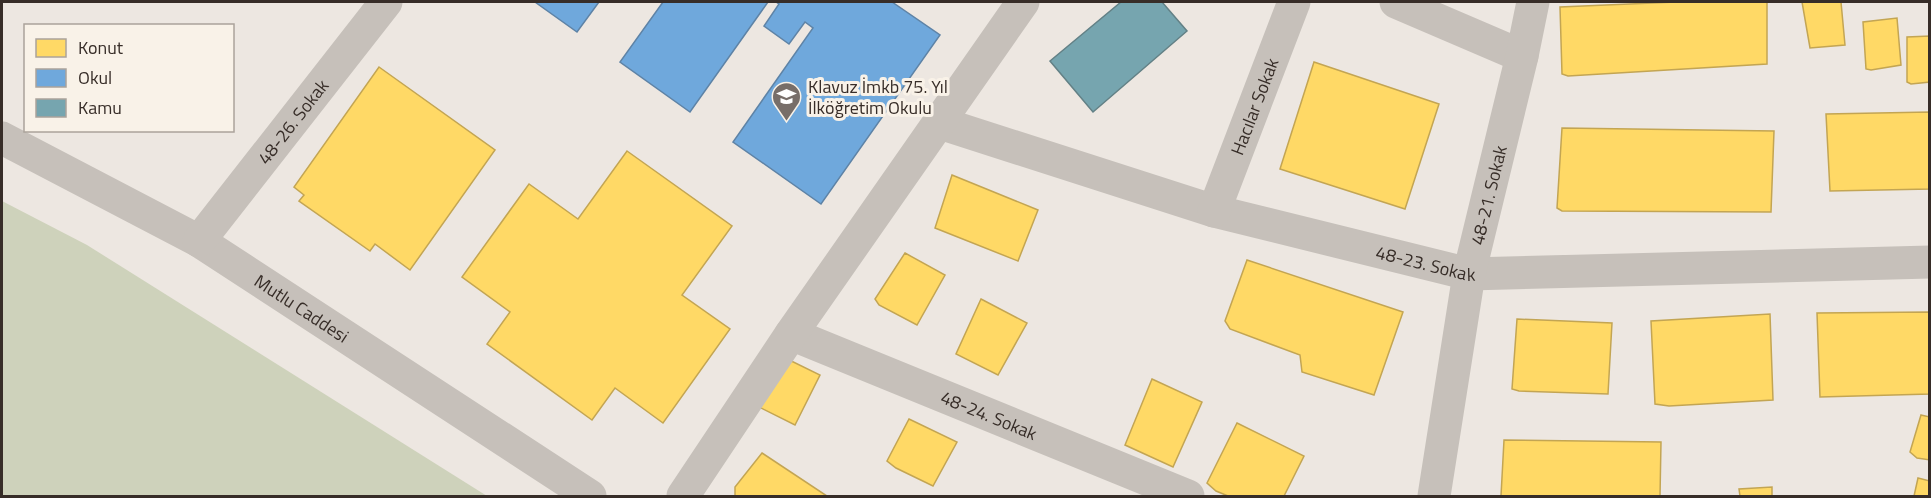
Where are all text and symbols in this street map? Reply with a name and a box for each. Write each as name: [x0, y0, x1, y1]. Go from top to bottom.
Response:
legend: [24, 24, 234, 132]
text: Konut: [78, 34, 124, 61]
street label: Hacılar Sokak: [1223, 54, 1285, 159]
text: Okul: [78, 64, 112, 91]
street label: 48-26. Sokak: [251, 73, 335, 170]
place label: Klavuz İmkb 75. Yıl İlköğretim Okulu: [808, 73, 948, 121]
school or university icon: Klavuz İmkb 75. Yıl İlköğretim Okulu: [771, 80, 803, 122]
text: Kamu: [78, 94, 122, 121]
street label: 48-21. Sokak: [1463, 142, 1513, 248]
street label: 48-23. Sokak: [1373, 238, 1476, 288]
street label: Mutlu Caddesi: [249, 267, 354, 349]
street label: 48-24. Sokak: [937, 383, 1042, 447]

